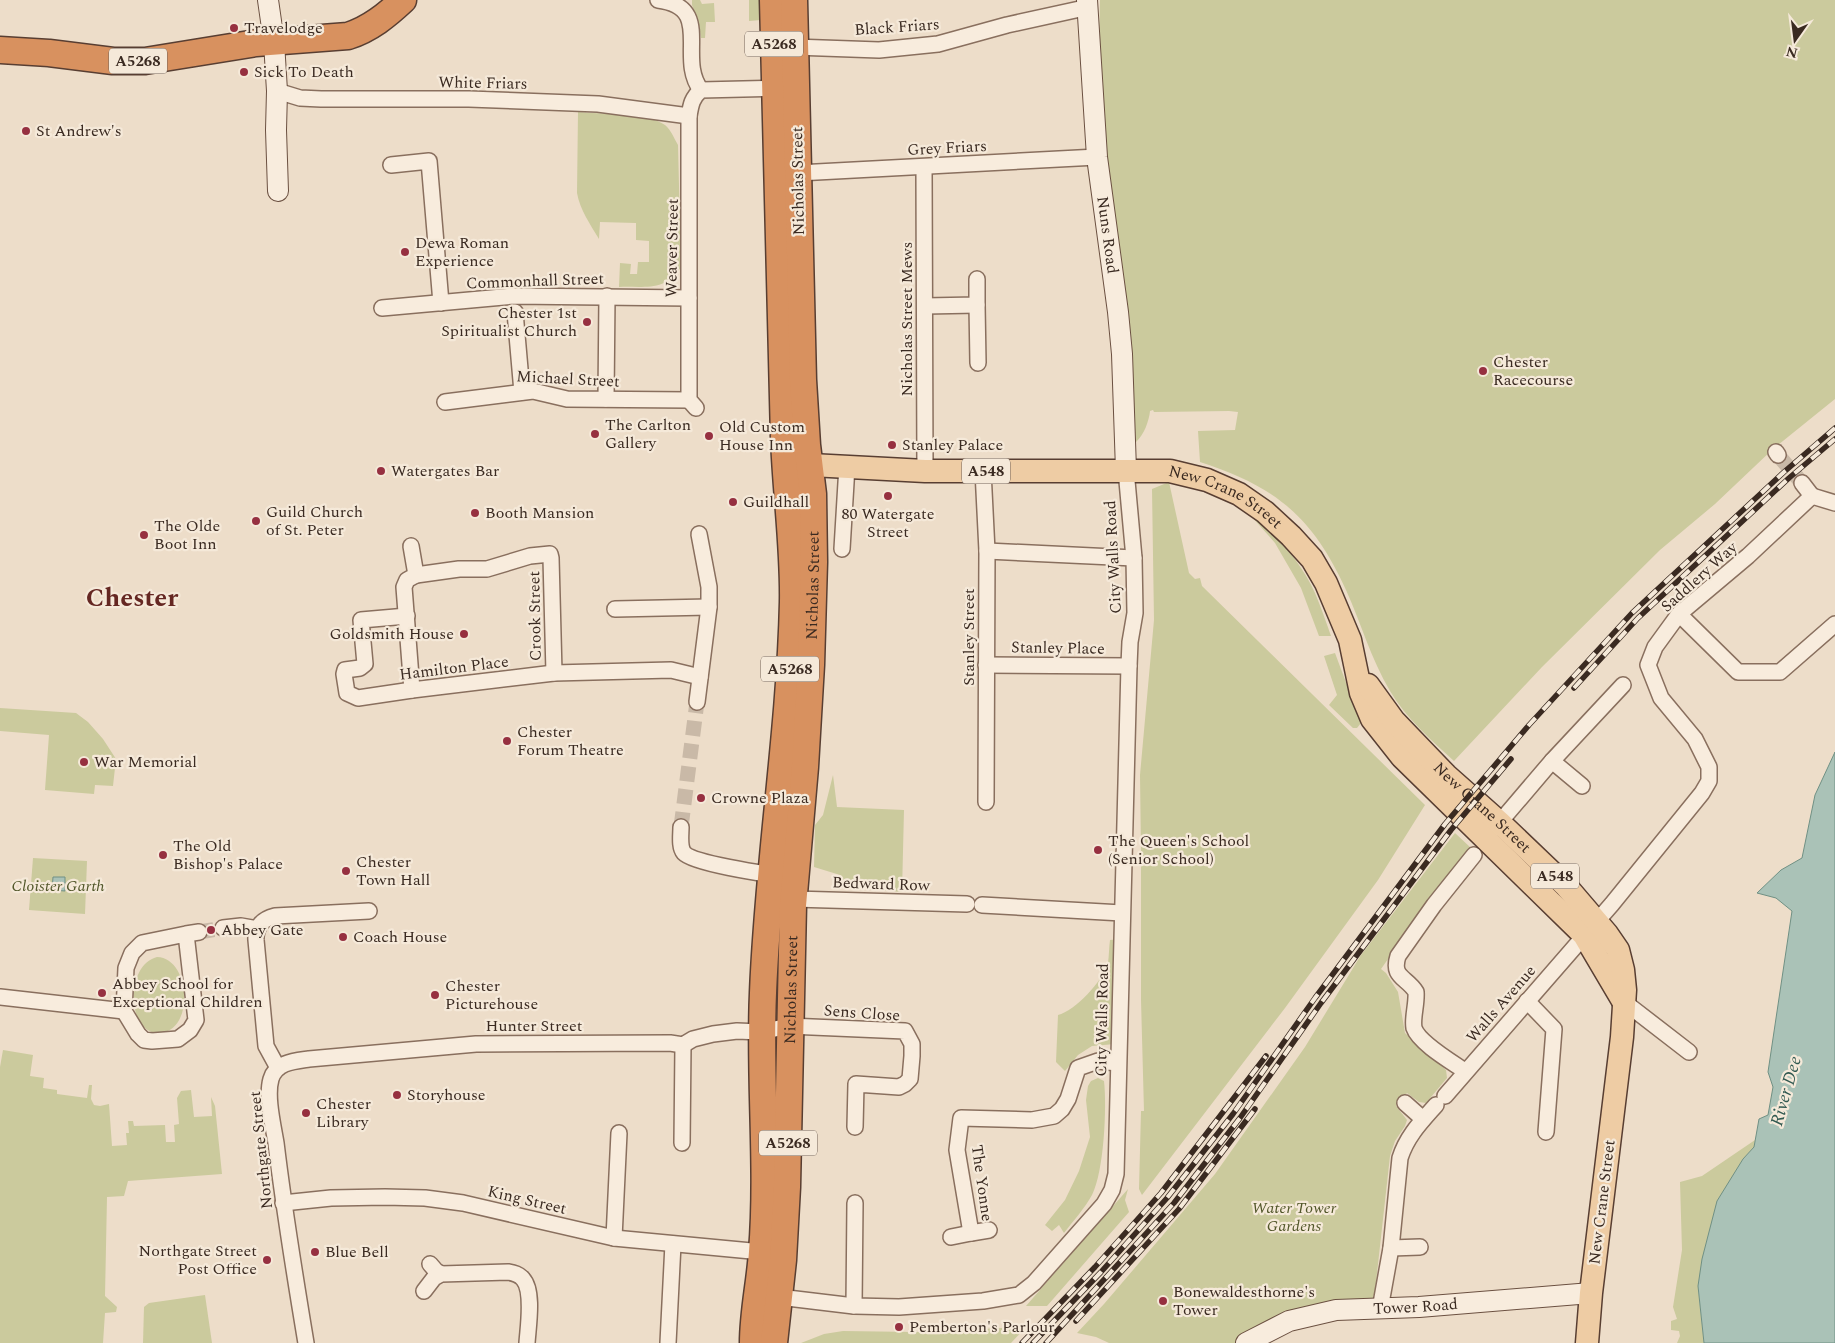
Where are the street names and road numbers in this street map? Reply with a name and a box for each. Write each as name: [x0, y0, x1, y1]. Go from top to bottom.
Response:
street label: Black Friars: [854, 12, 940, 42]
road number: A5268: [745, 32, 803, 56]
road number: A5268: [109, 48, 167, 74]
street label: White Friars: [438, 70, 528, 96]
street label: Nicholas Street: [785, 126, 811, 236]
street label: Grey Friars: [906, 134, 988, 162]
street label: Nuns Road: [1090, 195, 1125, 275]
street label: Weaver Street: [659, 198, 685, 298]
street label: Nicholas Street Mews: [895, 242, 919, 396]
street label: Commonhall Street: [466, 267, 605, 295]
street label: Michael Street: [516, 364, 621, 394]
road number: A548: [962, 458, 1010, 484]
street label: New Crane Street: [1166, 459, 1288, 535]
street label: City Walls Road: [1098, 500, 1128, 614]
street label: Nicholas Street: [800, 530, 826, 640]
street label: Saddlery Way: [1655, 535, 1744, 618]
street label: Crook Street: [522, 570, 548, 661]
street label: Stanley Street: [957, 588, 981, 686]
street label: Stanley Place: [1011, 635, 1105, 661]
street label: Hamilton Place: [398, 649, 510, 687]
road number: A5268: [761, 656, 819, 682]
street label: New Crane Street: [1427, 756, 1537, 859]
road number: A548: [1531, 864, 1579, 888]
street label: Bedward Row: [832, 870, 931, 898]
street label: Nicholas Street: [778, 935, 804, 1044]
street label: Walls Avenue: [1460, 960, 1542, 1048]
street label: City Walls Road: [1089, 963, 1115, 1077]
street label: Sens Close: [823, 998, 901, 1028]
street label: Hunter Street: [486, 1014, 583, 1038]
street label: Northgate Street: [243, 1090, 279, 1210]
road number: A5268: [759, 1130, 817, 1156]
street label: New Crane Street: [1582, 1138, 1622, 1266]
street label: The Yonne: [965, 1143, 999, 1223]
street label: King Street: [485, 1179, 569, 1221]
street label: Tower Road: [1373, 1292, 1459, 1321]

